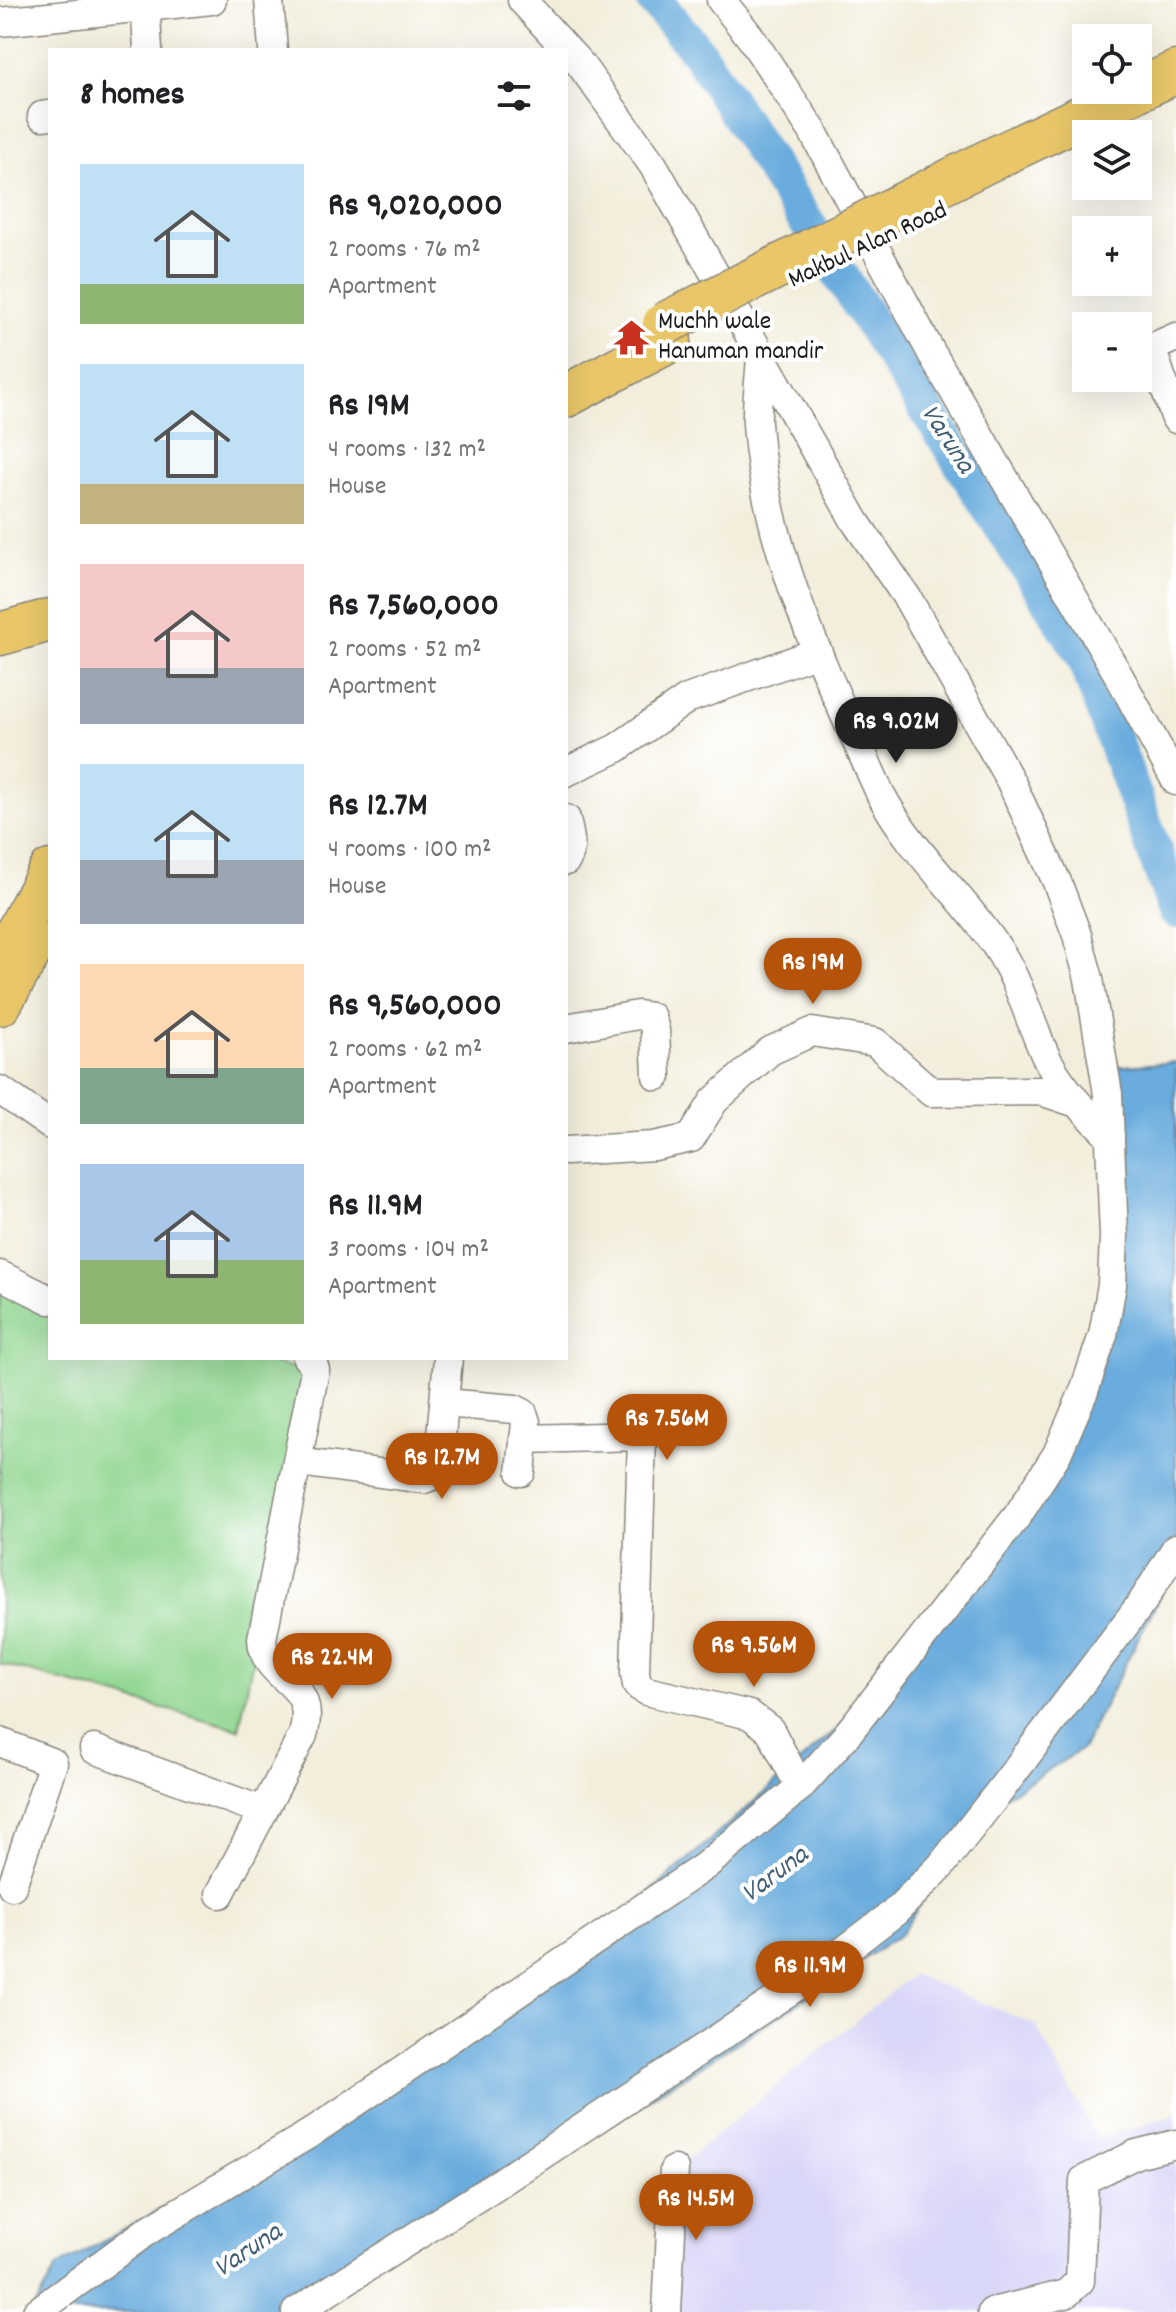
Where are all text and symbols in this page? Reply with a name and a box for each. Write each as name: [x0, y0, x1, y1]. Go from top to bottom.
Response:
map controls: [1072, 24, 1152, 392]
button: locate: [1072, 24, 1152, 104]
text: 8 homes: [80, 72, 185, 121]
icon: filters: [492, 74, 536, 118]
button: layers: [1072, 120, 1152, 200]
text: Rs 9,020,000: [328, 183, 503, 232]
street label: Makbul Alan Road: [782, 193, 954, 299]
icon: home: [144, 196, 240, 292]
button: +: [1072, 216, 1152, 296]
text: 2 rooms · 76 m²: [328, 232, 481, 269]
text: Apartment: [328, 269, 437, 306]
place label: Muchh wale Hanuman mandir: [658, 304, 824, 371]
button: −: [1072, 312, 1152, 392]
temple icon: Muchh wale Hanuman mandir: [613, 318, 651, 356]
text: Rs 19M: [328, 383, 410, 432]
icon: home: [144, 396, 240, 492]
water label: Varuna: [909, 398, 984, 484]
text: 4 rooms · 132 m²: [328, 432, 486, 469]
text: House: [328, 469, 386, 506]
text: Rs 7,560,000: [328, 583, 499, 632]
icon: home: [144, 596, 240, 692]
text: 2 rooms · 52 m²: [328, 632, 481, 669]
text: Apartment: [328, 669, 437, 706]
pin: Rs 9.02M: [813, 697, 979, 765]
text: Rs 9.02M: [853, 704, 939, 741]
text: Rs 12.7M: [328, 783, 428, 832]
icon: home: [144, 796, 240, 892]
text: 4 rooms · 100 m²: [328, 832, 492, 869]
text: House: [328, 869, 386, 906]
pin: Rs 19M: [748, 938, 878, 1006]
text: Rs 19M: [782, 945, 844, 982]
text: Rs 9,560,000: [328, 983, 502, 1032]
icon: home: [144, 996, 240, 1092]
text: 2 rooms · 62 m²: [328, 1032, 482, 1069]
text: Apartment: [328, 1069, 437, 1106]
text: Rs 11.9M: [328, 1183, 423, 1232]
icon: home: [144, 1196, 240, 1292]
text: 3 rooms · 104 m²: [328, 1232, 489, 1269]
text: Apartment: [328, 1269, 437, 1306]
pin: Rs 7.56M: [584, 1394, 750, 1462]
text: Rs 7.56M: [625, 1401, 709, 1438]
pin: Rs 12.7M: [359, 1433, 525, 1501]
text: Rs 12.7M: [404, 1440, 480, 1477]
pin: Rs 9.56M: [671, 1621, 837, 1689]
text: Rs 9.56M: [711, 1628, 797, 1665]
pin: Rs 22.4M: [249, 1633, 415, 1701]
text: Rs 22.4M: [291, 1640, 373, 1677]
water label: Varuna: [734, 1836, 820, 1915]
pin: Rs 11.9M: [727, 1941, 893, 2009]
text: Rs 11.9M: [774, 1948, 846, 1985]
pin: Rs 14.5M: [613, 2174, 779, 2242]
text: Rs 14.5M: [657, 2181, 735, 2218]
water label: Varuna: [207, 2213, 293, 2290]

